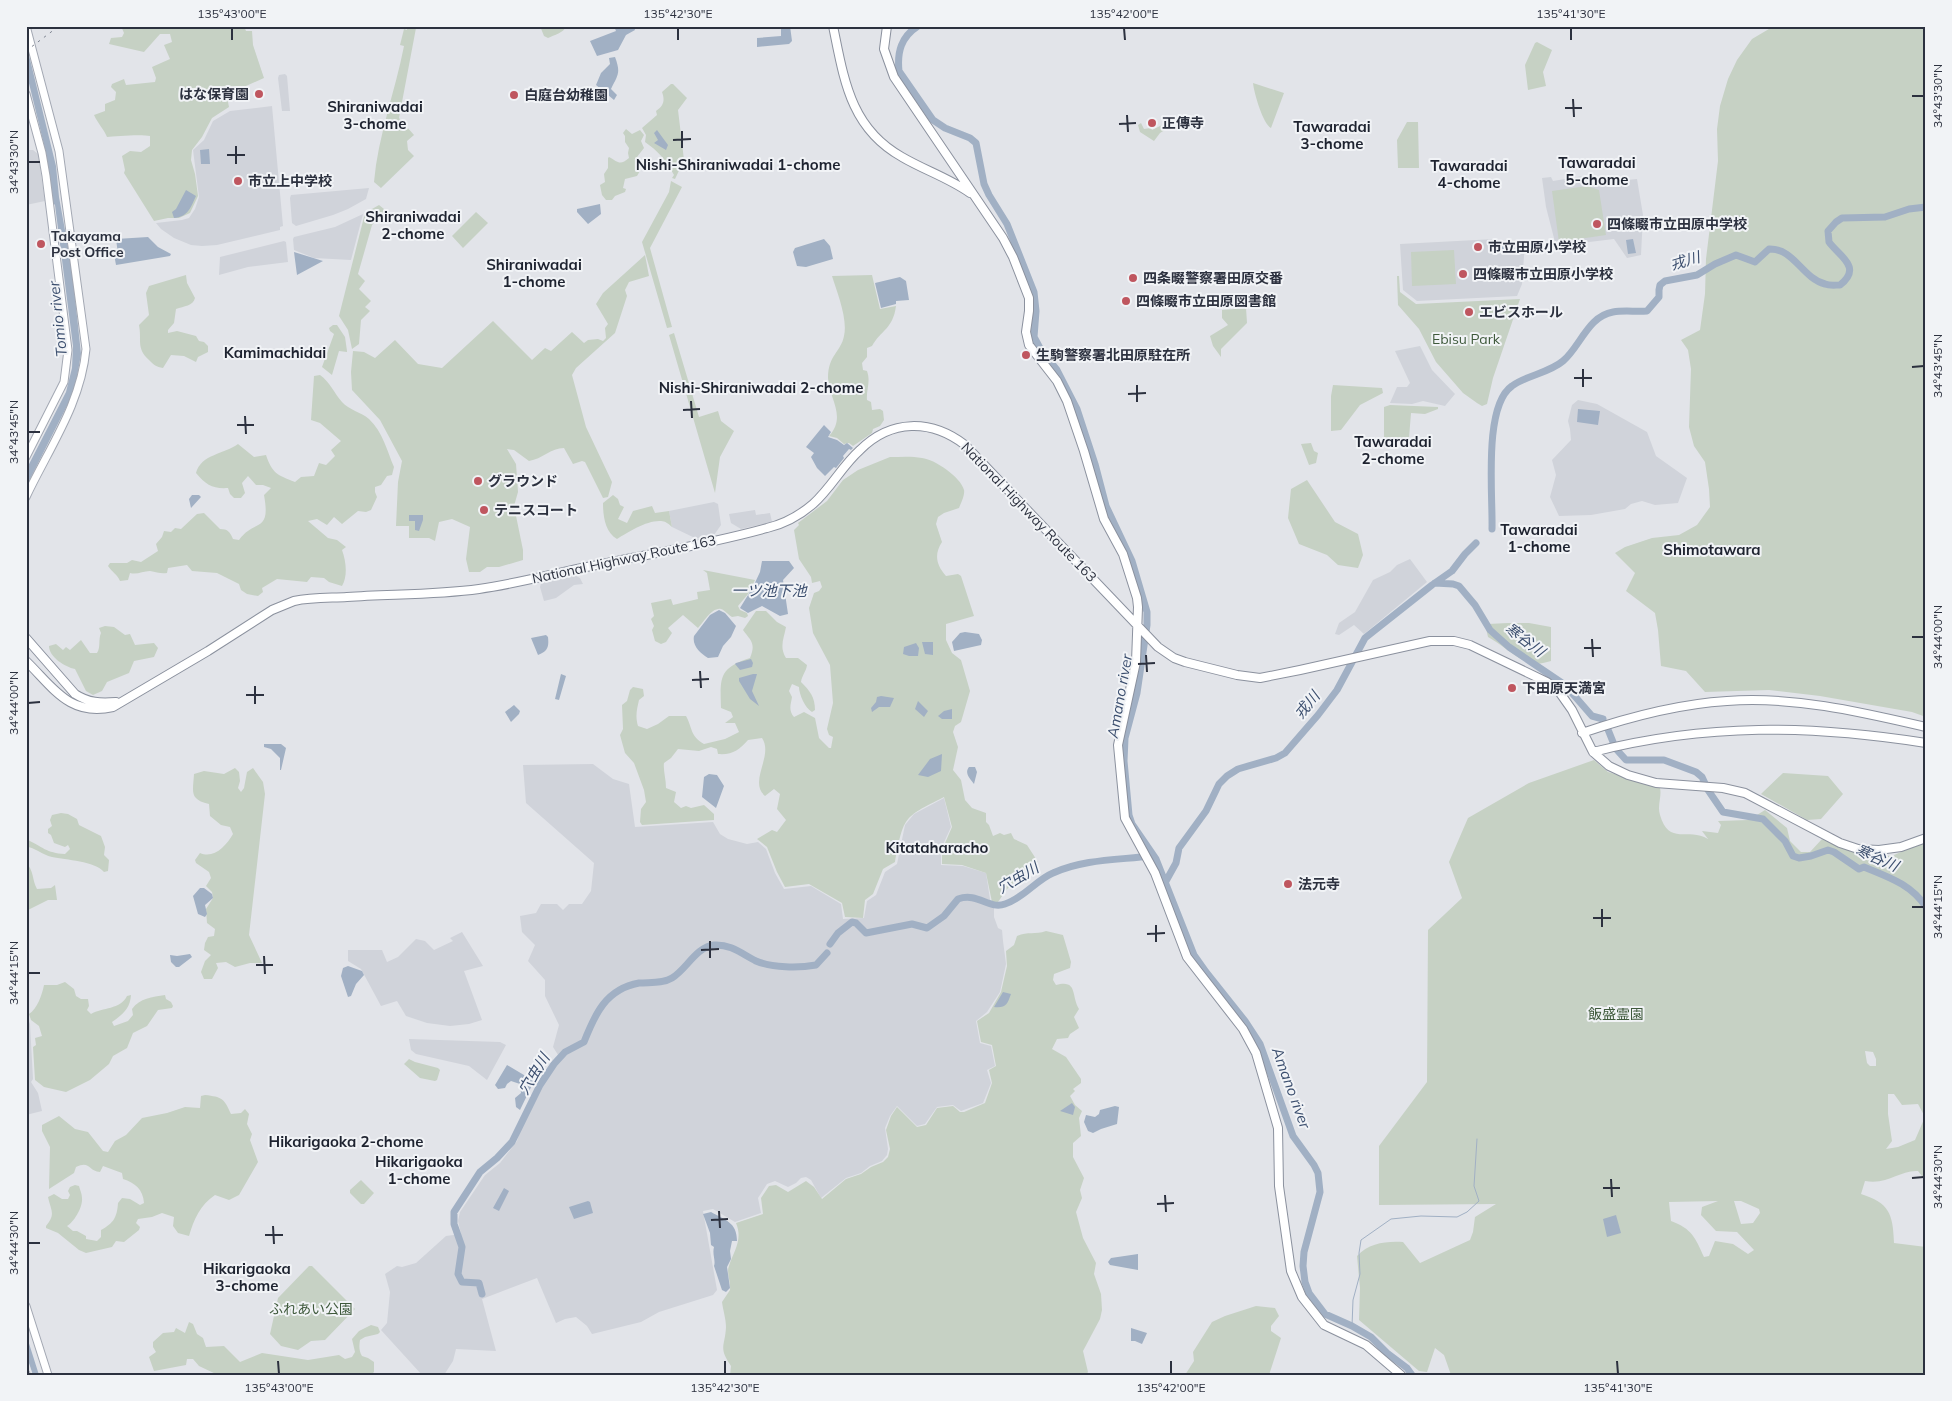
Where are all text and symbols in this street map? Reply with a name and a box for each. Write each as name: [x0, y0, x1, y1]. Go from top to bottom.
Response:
text: 135°43'00"E: [197, 6, 267, 21]
text: 135°42'30"E: [643, 6, 713, 21]
text: 135°42'00"E: [1089, 6, 1159, 21]
text: 135°41'30"E: [1536, 6, 1606, 21]
text: 34°43'30"N: [1930, 64, 1945, 128]
place label: はな保育園: [179, 85, 249, 103]
place label: 白庭台幼稚園: [524, 86, 608, 104]
marker: はな保育園: [253, 88, 265, 100]
marker: 白庭台幼稚園: [508, 89, 520, 101]
district label: Shiraniwadai 3-chome: [327, 97, 423, 133]
place label: 正傳寺: [1162, 114, 1204, 132]
marker: 正傳寺: [1146, 117, 1158, 129]
district label: Tawaradai 3-chome: [1293, 117, 1371, 153]
text: 34°43'30"N: [6, 130, 21, 194]
district label: Tawaradai 5-chome: [1558, 153, 1636, 189]
district label: Nishi-Shiraniwadai 1-chome: [636, 155, 840, 174]
district label: Tawaradai 4-chome: [1430, 156, 1508, 192]
place label: 市立上中学校: [248, 172, 332, 190]
marker: 市立上中学校: [232, 175, 244, 187]
district label: Shiraniwadai 2-chome: [365, 207, 461, 243]
place label: 四條畷市立田原中学校: [1607, 215, 1747, 233]
marker: 四條畷市立田原中学校: [1591, 218, 1603, 230]
place label: Takayama Post Office: [51, 227, 124, 261]
marker: Takayama Post Office: [35, 238, 47, 250]
place label: 市立田原小学校: [1488, 238, 1586, 256]
marker: 市立田原小学校: [1472, 241, 1484, 253]
water label: 戎川: [1668, 247, 1704, 274]
district label: Shiraniwadai 1-chome: [486, 255, 582, 291]
place label: 四條畷市立田原小学校: [1473, 265, 1613, 283]
marker: 四條畷市立田原小学校: [1457, 268, 1469, 280]
place label: 四条畷警察署田原交番: [1143, 269, 1283, 287]
marker: 四条畷警察署田原交番: [1127, 272, 1139, 284]
water label: Tomio river: [44, 280, 71, 358]
place label: 四條畷市立田原図書館: [1136, 292, 1276, 310]
marker: 四條畷市立田原図書館: [1120, 295, 1132, 307]
place label: エビスホール: [1479, 303, 1563, 321]
marker: エビスホール: [1463, 306, 1475, 318]
park label: Ebisu Park: [1432, 330, 1501, 348]
text: 34°43'45"N: [1930, 334, 1945, 398]
district label: Kamimachidai: [224, 343, 326, 362]
place label: 生駒警察署北田原駐在所: [1036, 346, 1190, 364]
marker: 生駒警察署北田原駐在所: [1020, 349, 1032, 361]
district label: Nishi-Shiraniwadai 2-chome: [659, 378, 863, 397]
text: 34°43'45"N: [6, 400, 21, 464]
district label: Tawaradai 2-chome: [1354, 432, 1432, 468]
street label: National Highway Route 163: [957, 438, 1101, 586]
place label: グラウンド: [488, 472, 558, 490]
marker: グラウンド: [472, 475, 484, 487]
place label: テニスコート: [494, 501, 578, 519]
marker: テニスコート: [478, 504, 490, 516]
district label: Tawaradai 1-chome: [1500, 520, 1578, 556]
street label: National Highway Route 163: [530, 531, 718, 587]
district label: Shimotawara: [1663, 540, 1761, 559]
water label: 一ツ池下池: [731, 581, 808, 600]
text: 34°44'00"N: [1930, 605, 1945, 669]
water label: 寒谷川: [1502, 618, 1551, 662]
water label: Amano river: [1103, 652, 1136, 740]
text: 34°44'00"N: [6, 671, 21, 735]
place label: 下田原天満宮: [1522, 679, 1606, 697]
marker: 下田原天満宮: [1506, 682, 1518, 694]
water label: 戎川: [1290, 686, 1325, 722]
district label: Kitataharacho: [886, 838, 989, 857]
water label: 寒谷川: [1853, 840, 1903, 876]
water label: 穴虫川: [994, 857, 1044, 897]
place label: 法元寺: [1298, 875, 1340, 893]
text: 34°44'15"N: [1930, 875, 1945, 939]
marker: 法元寺: [1282, 878, 1294, 890]
text: 34°44'15"N: [6, 941, 21, 1005]
park label: 飯盛霊園: [1588, 1005, 1644, 1023]
water label: Amano river: [1268, 1044, 1315, 1132]
water label: 穴虫川: [514, 1048, 554, 1098]
district label: Hikarigaoka 2-chome: [269, 1132, 423, 1151]
text: 34°44'30"N: [1930, 1145, 1945, 1209]
district label: Hikarigaoka 1-chome: [375, 1152, 463, 1188]
text: 34°44'30"N: [6, 1211, 21, 1275]
district label: Hikarigaoka 3-chome: [203, 1259, 291, 1295]
park label: ふれあい公園: [269, 1300, 353, 1318]
text: 135°43'00"E: [244, 1380, 314, 1395]
text: 135°42'30"E: [690, 1380, 760, 1395]
text: 135°42'00"E: [1136, 1380, 1206, 1395]
text: 135°41'30"E: [1583, 1380, 1653, 1395]

